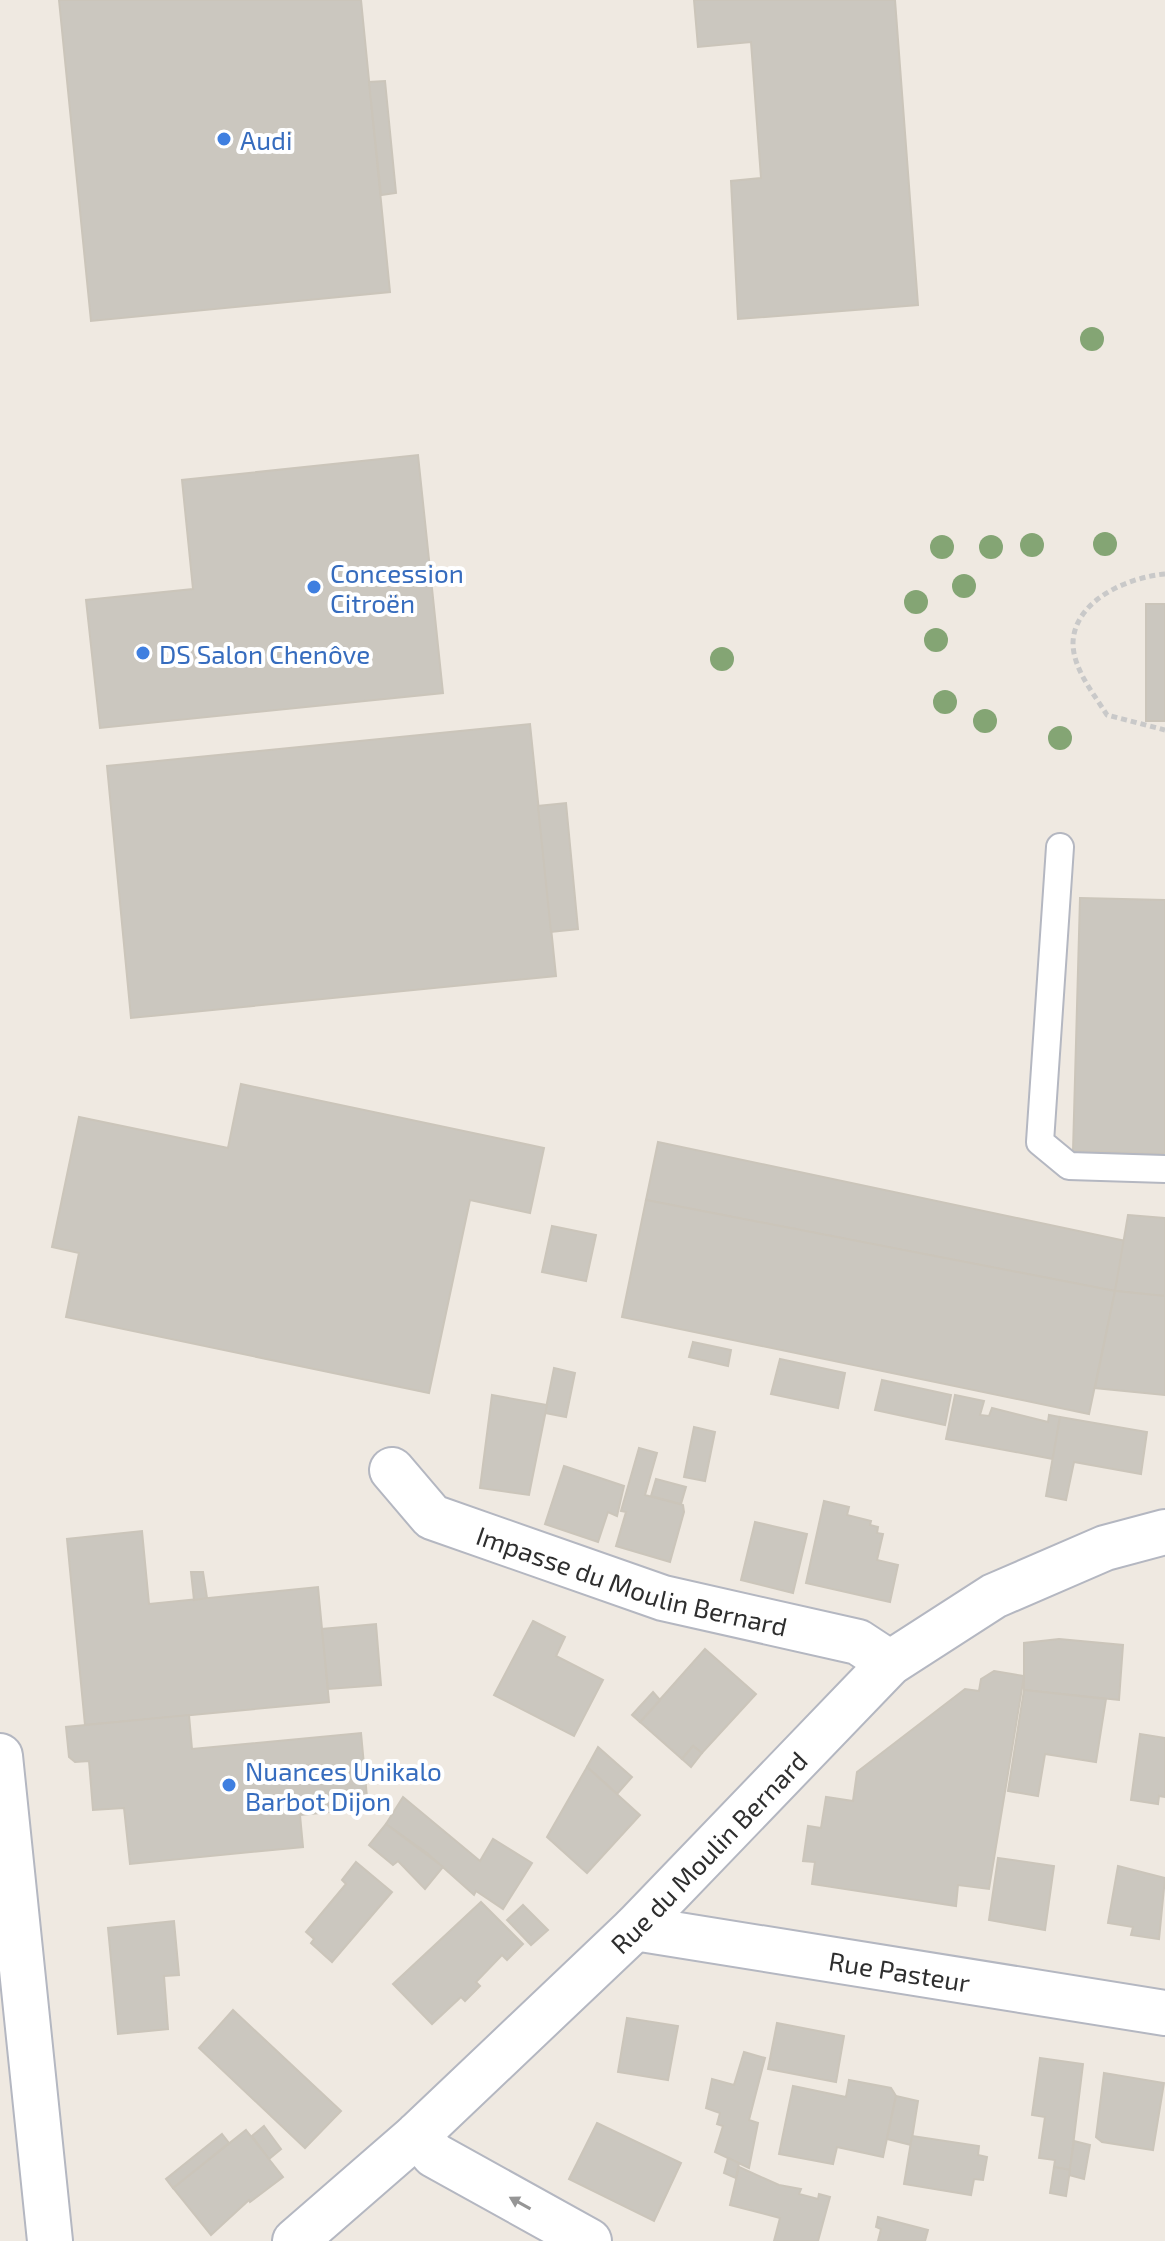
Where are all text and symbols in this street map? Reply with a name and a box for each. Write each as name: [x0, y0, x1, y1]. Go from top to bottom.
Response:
place label: Audi: [240, 124, 292, 155]
marker: Audi: [215, 130, 233, 148]
place label: Concession Citroën: [330, 557, 464, 618]
marker: Concession Citroën: [305, 578, 323, 596]
place label: DS Salon Chenôve: [159, 638, 370, 669]
marker: DS Salon Chenôve: [134, 644, 152, 662]
street label: Impasse du Moulin Bernard: [473, 1518, 790, 1641]
street label: Rue du Moulin Bernard: [604, 1744, 813, 1959]
place label: Nuances Unikalo Barbot Dijon: [245, 1755, 442, 1816]
marker: Nuances Unikalo Barbot Dijon: [220, 1776, 238, 1794]
street label: Rue Pasteur: [827, 1944, 972, 1997]
one-way arrow: [509, 2197, 532, 2210]

